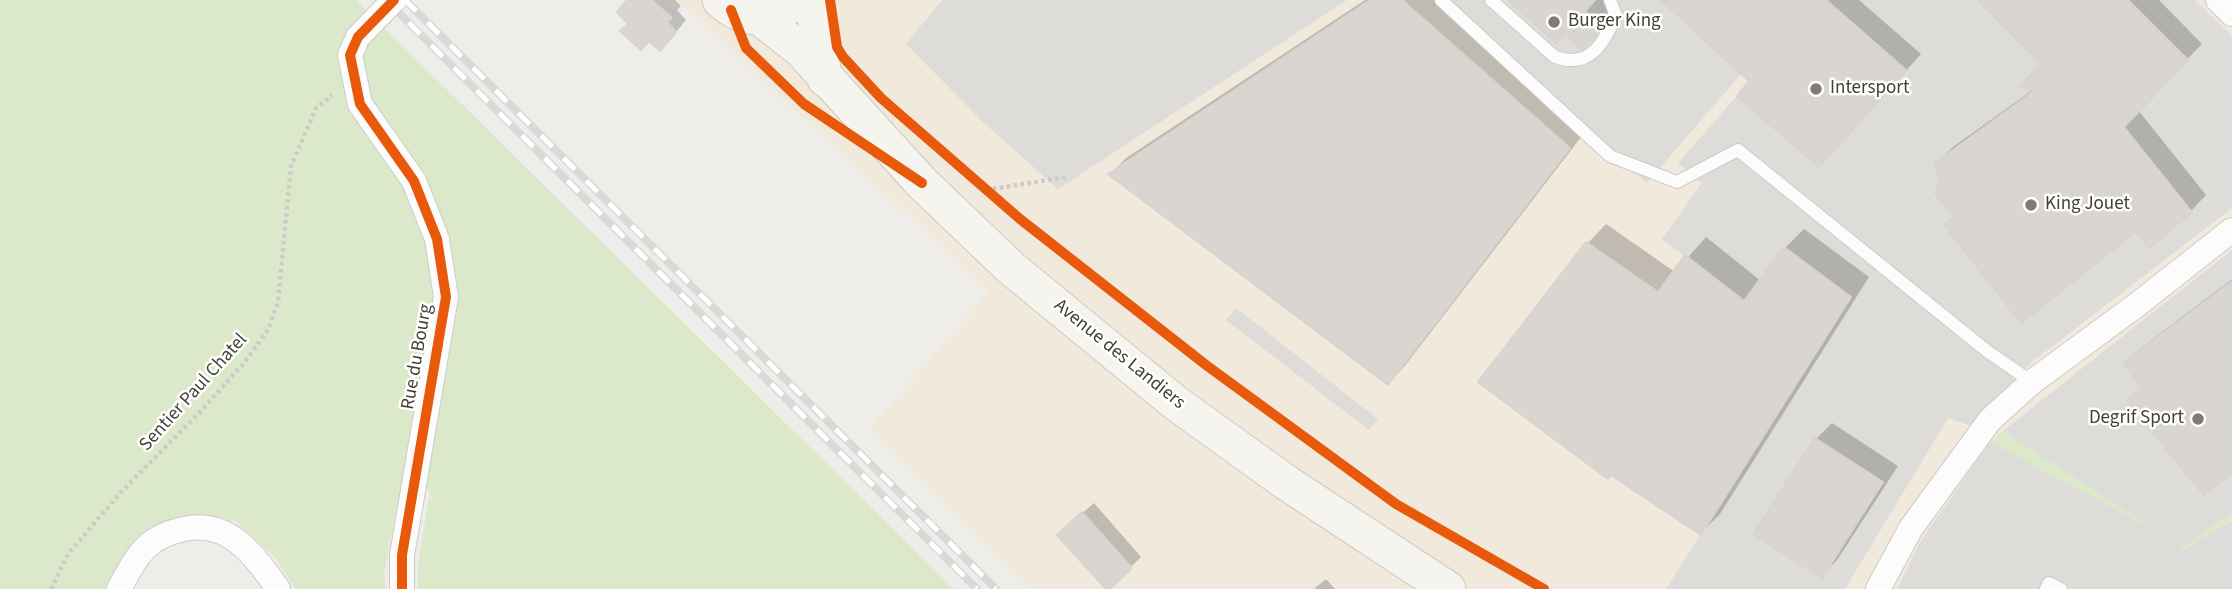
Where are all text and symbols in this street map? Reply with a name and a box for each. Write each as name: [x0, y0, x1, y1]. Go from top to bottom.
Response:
place label: Burger King: [1568, 11, 1661, 33]
marker: Burger King: [1546, 14, 1562, 30]
place label: Intersport: [1830, 78, 1909, 100]
marker: Intersport: [1808, 81, 1824, 97]
place label: King Jouet: [2045, 194, 2130, 216]
marker: King Jouet: [2023, 197, 2039, 213]
street label: Avenue des Landiers: [1049, 295, 1189, 415]
street label: Rue du Bourg: [397, 302, 439, 412]
street label: Sentier Paul Chatel: [135, 330, 253, 456]
place label: Degrif Sport: [2089, 408, 2184, 430]
marker: Degrif Sport: [2190, 411, 2206, 427]

